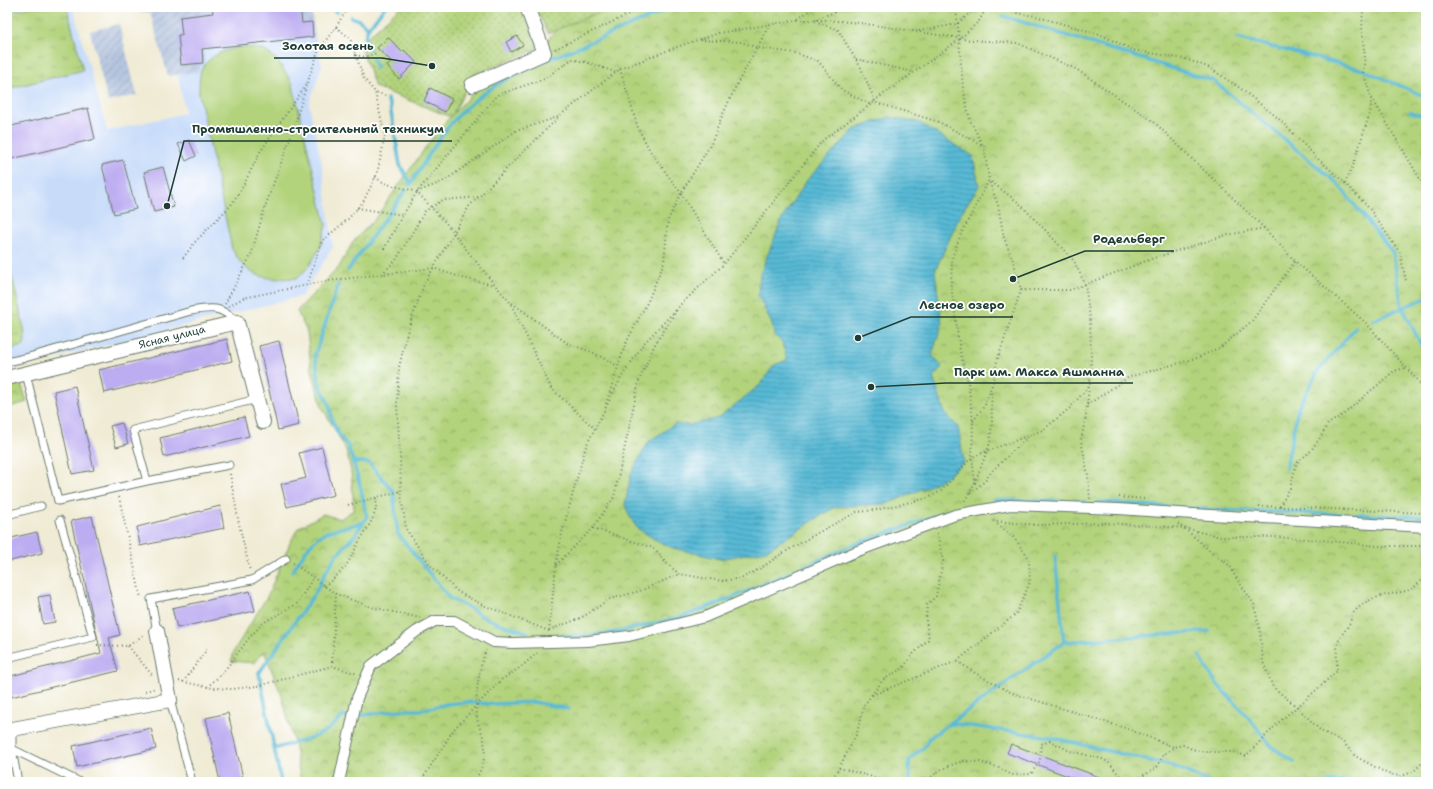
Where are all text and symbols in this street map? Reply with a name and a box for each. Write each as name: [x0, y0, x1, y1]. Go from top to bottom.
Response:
callout: Золотая осень: [274, 34, 382, 58]
text: Золотая осень: [282, 38, 374, 54]
callout: Промышленно-строительный техникум: [184, 117, 452, 141]
text: Промышленно-строительный техникум: [192, 121, 444, 137]
callout: Родельберг: [1085, 227, 1174, 251]
text: Родельберг: [1093, 231, 1166, 247]
callout: Лесное озеро: [911, 293, 1013, 317]
text: Лесное озеро: [919, 297, 1005, 313]
street label: Ясная улица: [137, 321, 207, 353]
callout: Парк им. Макса Ашманна: [946, 359, 1133, 383]
text: Парк им. Макса Ашманна: [954, 364, 1125, 380]

